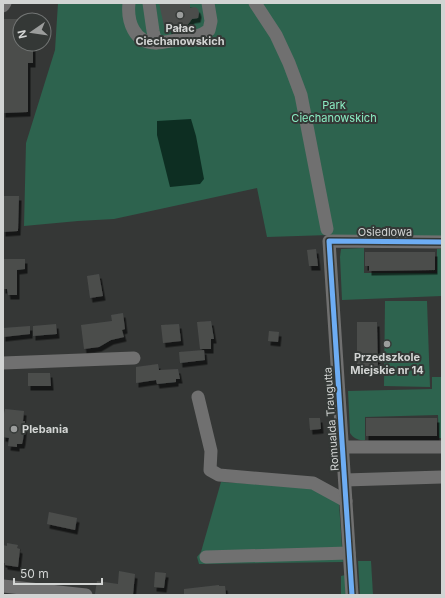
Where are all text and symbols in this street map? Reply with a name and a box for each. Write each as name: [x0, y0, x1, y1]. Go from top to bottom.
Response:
marker: Pałac Ciechanowskich: [175, 10, 185, 20]
north arrow: [12, 12, 52, 52]
place label: Pałac Ciechanowskich: [135, 21, 225, 48]
text: N: [14, 29, 30, 40]
park label: Park Ciechanowskich: [291, 98, 377, 125]
street label: Osiedlowa: [358, 225, 412, 239]
marker: Przedszkole Miejskie nr 14: [382, 339, 392, 349]
place label: Przedszkole Miejskie nr 14: [350, 350, 424, 377]
street label: Romualda Traugutta: [320, 367, 342, 471]
place label: Plebania: [22, 422, 68, 436]
marker: Plebania: [9, 424, 19, 434]
scale bar: [14, 560, 102, 586]
text: 50 m: [20, 566, 49, 581]

